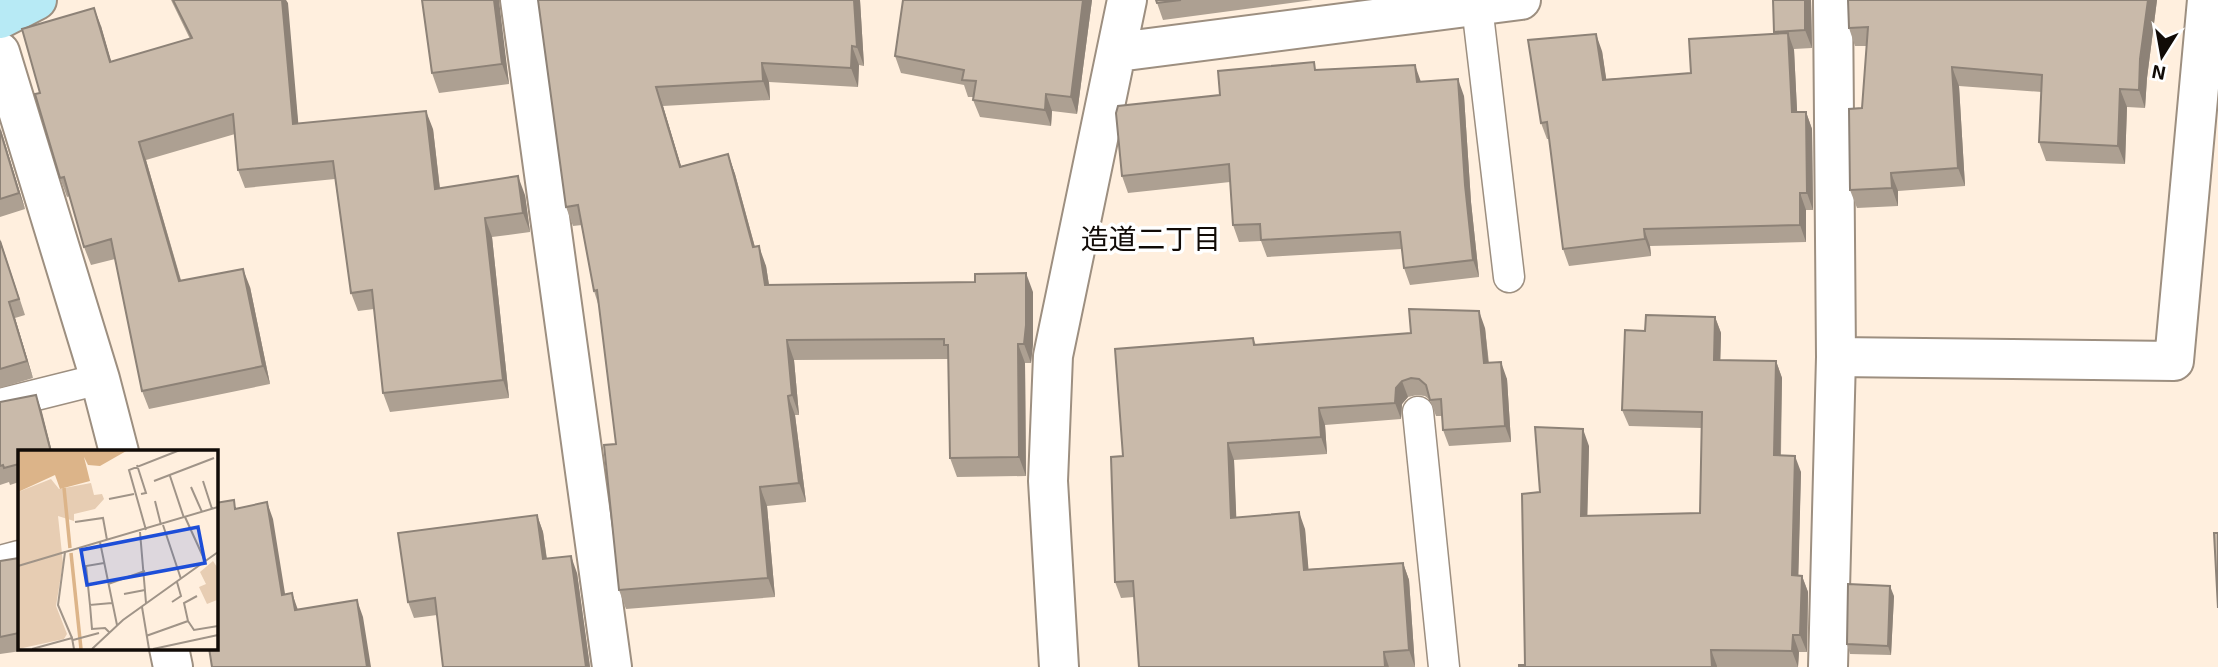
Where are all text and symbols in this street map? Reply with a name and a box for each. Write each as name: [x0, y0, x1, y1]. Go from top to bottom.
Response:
north arrow: [2127, 21, 2197, 91]
text: N: [2150, 61, 2168, 86]
district label: 造道二丁目: [1081, 221, 1221, 255]
inset map: [18, 450, 217, 650]

